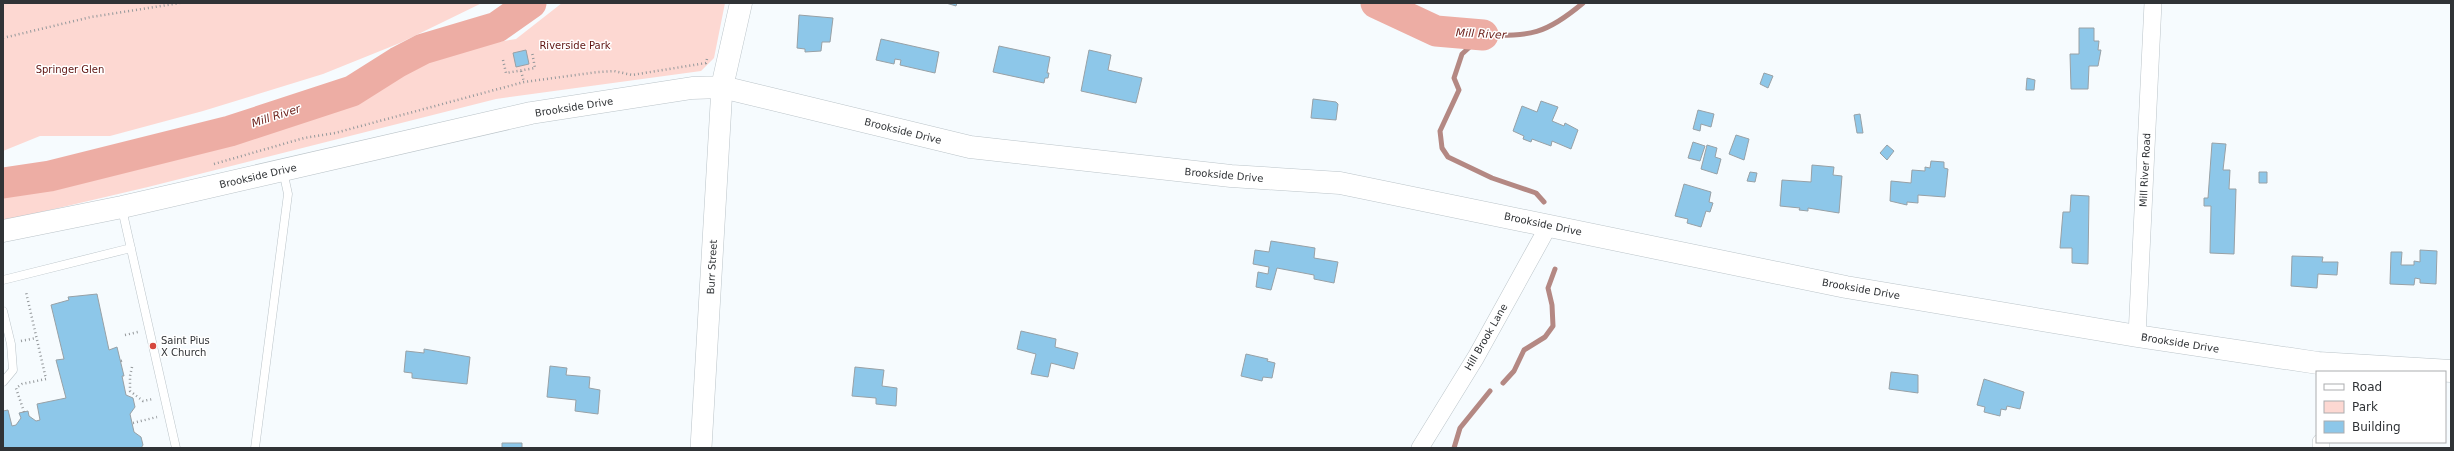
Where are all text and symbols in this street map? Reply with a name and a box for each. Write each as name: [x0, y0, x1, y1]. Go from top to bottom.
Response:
water label: Mill River: [1455, 26, 1508, 42]
park label: Riverside Park: [539, 40, 611, 51]
park label: Springer Glen: [36, 64, 104, 75]
street label: Brookside Drive: [534, 95, 614, 119]
water label: Mill River: [250, 102, 304, 130]
street label: Brookside Drive: [863, 116, 943, 146]
street label: Mill River Road: [2138, 133, 2152, 207]
street label: Brookside Drive: [218, 162, 298, 190]
street label: Brookside Drive: [1184, 166, 1264, 184]
street label: Brookside Drive: [1503, 210, 1583, 238]
street label: Burr Street: [705, 239, 719, 295]
street label: Brookside Drive: [1821, 277, 1901, 301]
street label: Hill Brook Lane: [1462, 302, 1510, 372]
street label: Brookside Drive: [2140, 331, 2220, 355]
place label: Saint Pius X Church: [161, 335, 210, 358]
marker: Saint Pius X Church: [148, 341, 158, 351]
legend: [2316, 371, 2446, 443]
text: Road: [2352, 380, 2382, 394]
text: Park: [2352, 400, 2378, 414]
text: Building: [2352, 420, 2401, 434]

